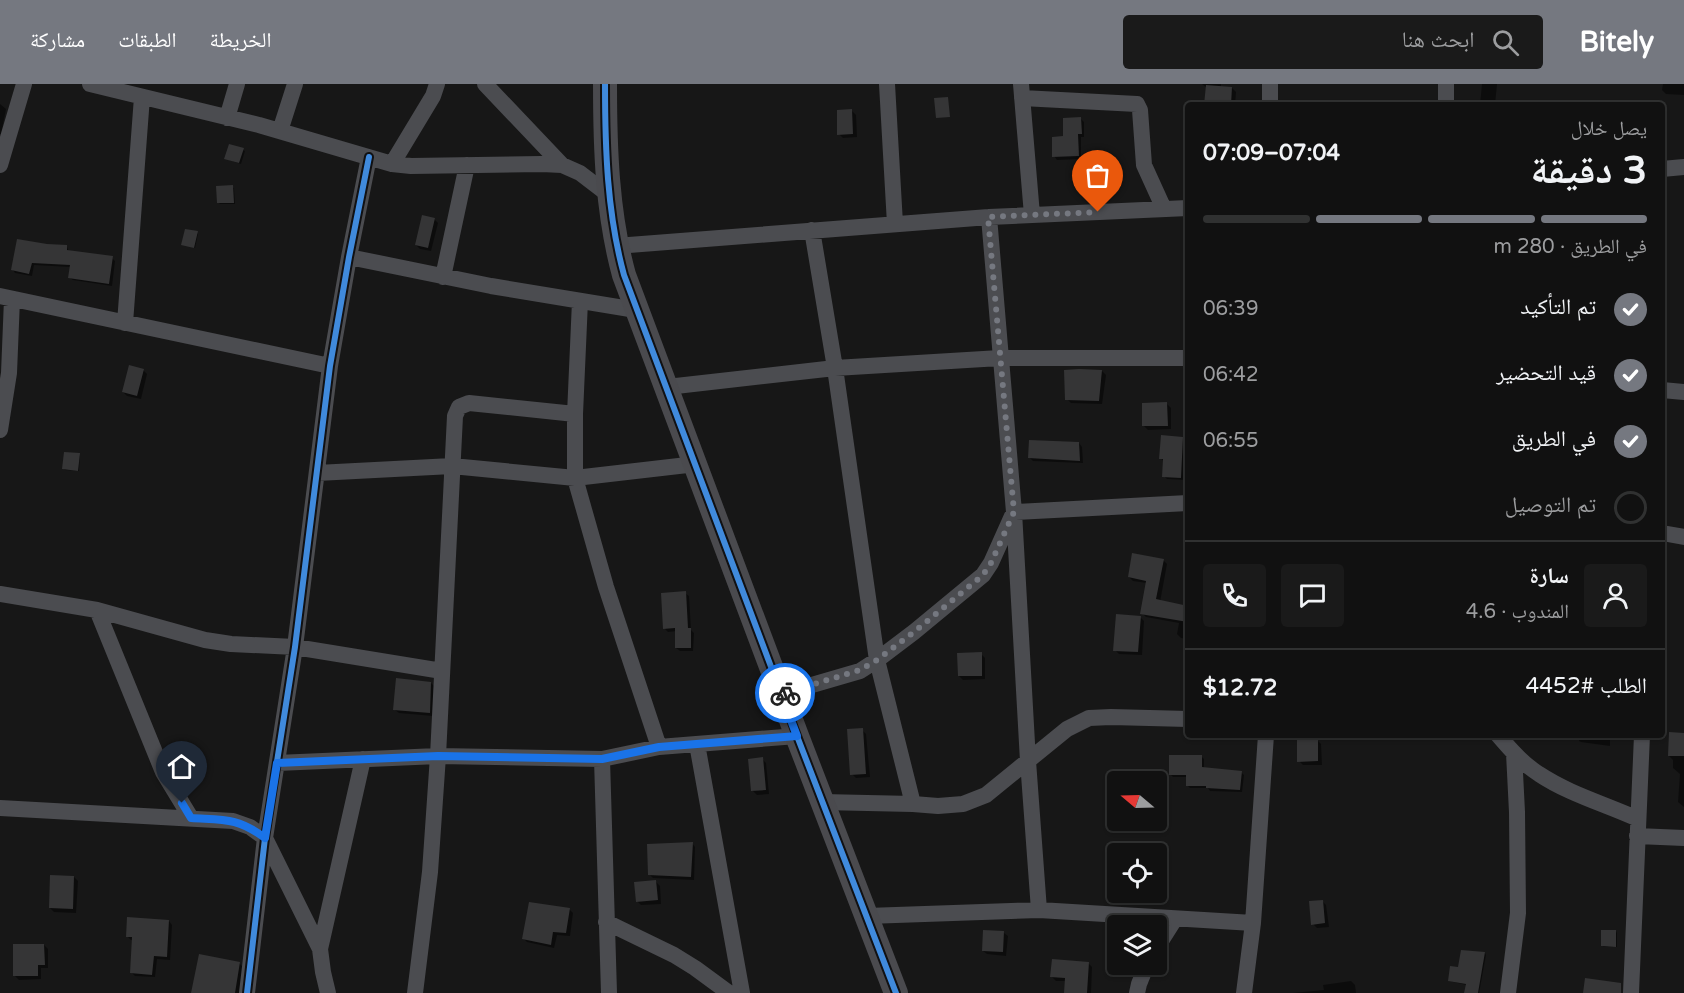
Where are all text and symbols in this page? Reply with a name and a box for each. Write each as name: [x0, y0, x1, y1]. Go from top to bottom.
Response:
search box: [1123, 15, 1543, 69]
text: Bitely: [1579, 25, 1654, 59]
icon: search: [1489, 26, 1522, 59]
text: ابحث هنا: [1402, 27, 1474, 53]
text: مشاركة: [30, 28, 85, 53]
text: الطبقات: [118, 28, 177, 53]
text: الخريطة: [210, 28, 271, 53]
text: يصل خلال: [1571, 117, 1647, 141]
text: 07:04–07:09: [1203, 140, 1340, 166]
text: 3 دقيقة: [1530, 147, 1647, 194]
pin: [1072, 150, 1123, 212]
icon: bag: [1081, 159, 1114, 192]
text: في الطريق · 280 m: [1493, 235, 1647, 259]
icon: check: [1614, 293, 1647, 326]
text: تم التأكيد: [1520, 294, 1596, 320]
text: 06:39: [1203, 297, 1258, 321]
icon: check: [1614, 359, 1647, 392]
text: قيد التحضير: [1496, 360, 1596, 386]
text: 06:42: [1203, 363, 1258, 387]
icon: check: [1614, 425, 1647, 458]
text: في الطريق: [1512, 426, 1596, 452]
text: 06:55: [1203, 429, 1258, 453]
text: تم التوصيل: [1505, 492, 1596, 518]
text: سارة: [1530, 563, 1569, 589]
button: phone: [1203, 564, 1266, 627]
button: chat: [1281, 564, 1344, 627]
button: person: [1584, 564, 1647, 627]
text: المندوب · 4.6: [1466, 600, 1569, 624]
courier: [755, 663, 815, 723]
text: الطلب #4452: [1525, 673, 1647, 699]
text: $12.72: [1203, 675, 1277, 701]
icon: bike: [769, 677, 802, 710]
pin: [156, 741, 207, 803]
icon: home: [165, 750, 198, 783]
north arrow: [1107, 771, 1167, 831]
map controls: [1107, 771, 1167, 975]
button: locate: [1107, 843, 1167, 903]
button: layers: [1107, 915, 1167, 975]

